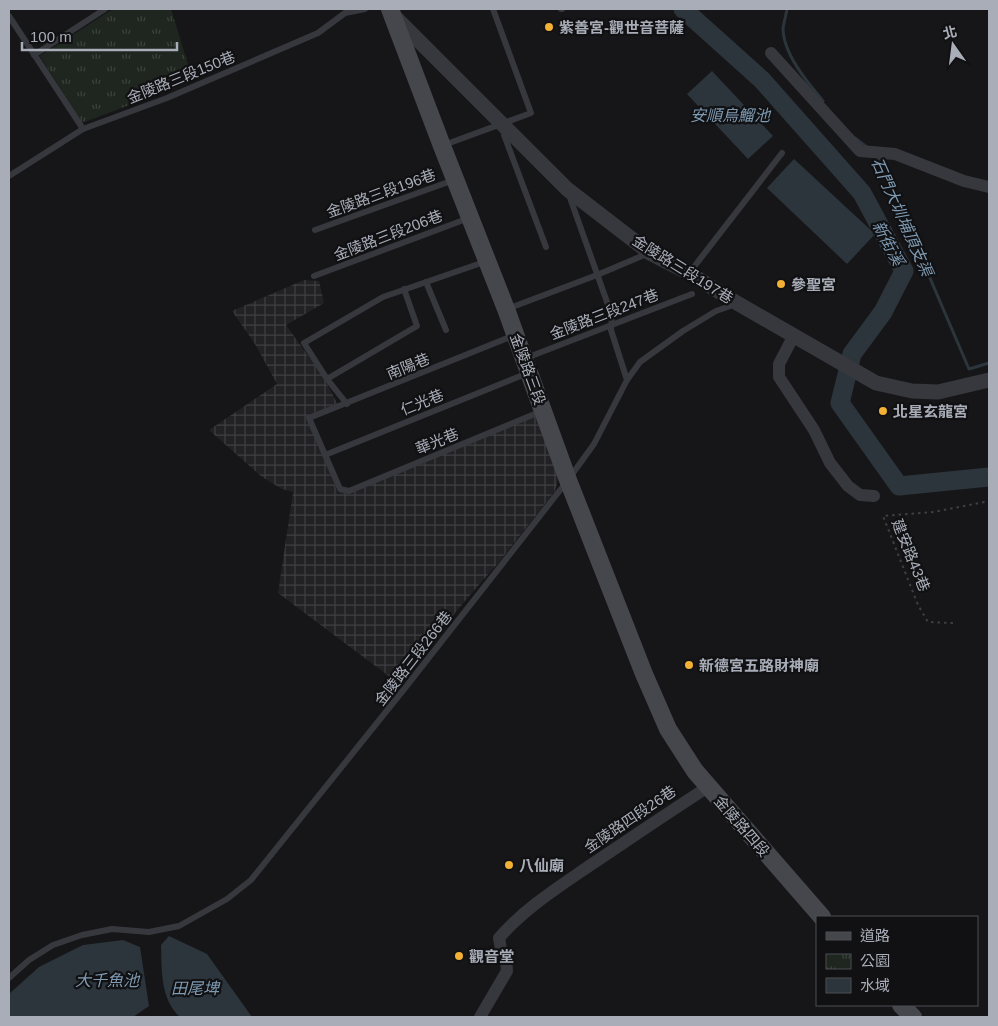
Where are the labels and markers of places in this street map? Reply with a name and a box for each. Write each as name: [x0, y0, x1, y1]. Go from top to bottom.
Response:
place label: 紫善宮-觀世音菩薩: [559, 19, 684, 36]
marker: 紫善宮-觀世音菩薩: [543, 21, 555, 33]
place label: 參聖宮: [791, 276, 836, 293]
marker: 參聖宮: [775, 278, 787, 290]
place label: 北星玄龍宮: [893, 403, 968, 420]
marker: 北星玄龍宮: [877, 405, 889, 417]
place label: 新德宮五路財神廟: [699, 657, 819, 674]
marker: 新德宮五路財神廟: [683, 659, 695, 671]
place label: 八仙廟: [519, 857, 564, 874]
marker: 八仙廟: [503, 859, 515, 871]
place label: 觀音堂: [469, 948, 514, 965]
marker: 觀音堂: [453, 950, 465, 962]

